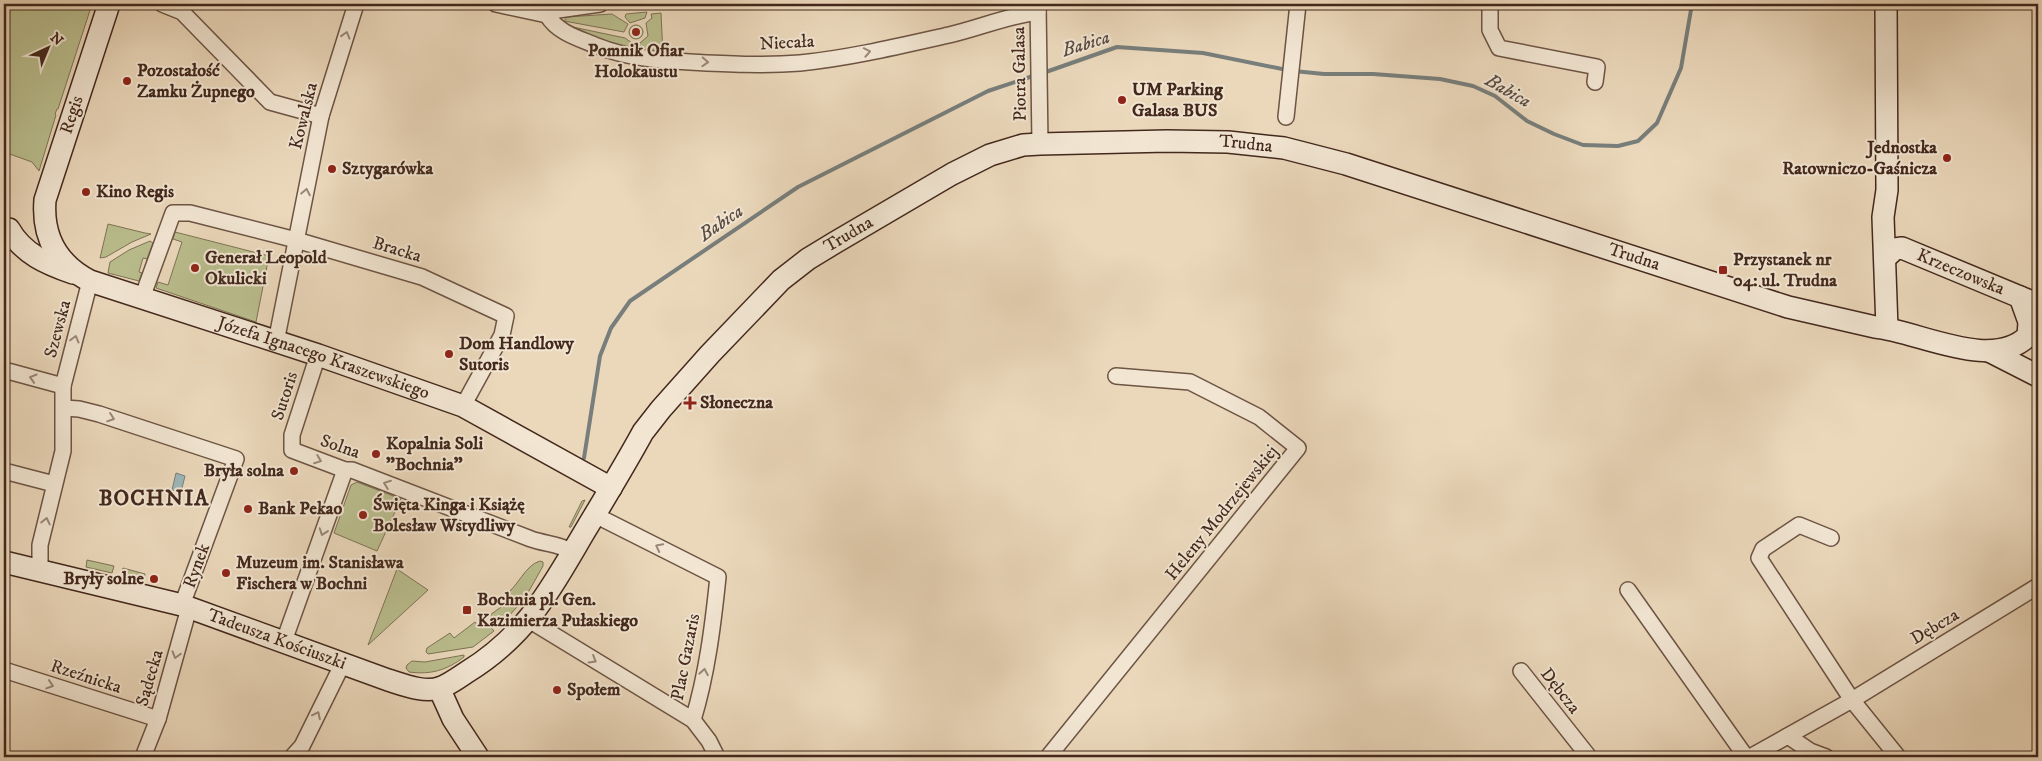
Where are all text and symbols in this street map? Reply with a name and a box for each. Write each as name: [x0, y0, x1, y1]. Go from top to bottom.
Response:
north arrow: [22, 22, 72, 72]
marker: Pomnik Ofiar Holokaustu: [630, 26, 642, 38]
street label: Piotra Galasa: [1008, 26, 1032, 122]
water label: Babica: [1058, 26, 1113, 62]
text: N: [46, 29, 67, 50]
one-way arrow: [340, 31, 350, 40]
street label: Niecała: [759, 31, 815, 55]
place label: Pomnik Ofiar Holokaustu: [588, 40, 685, 83]
one-way arrow: [863, 48, 871, 58]
one-way arrow: [702, 57, 710, 68]
place label: Pozostałość Zamku Żupnego: [137, 60, 255, 103]
water label: Babica: [1480, 68, 1535, 113]
marker: Pozostałość Zamku Żupnego: [121, 75, 133, 87]
place label: UM Parking Galasa BUS: [1132, 79, 1224, 122]
street label: Kowalska: [285, 80, 323, 152]
street label: Regis: [56, 93, 88, 137]
marker: UM Parking Galasa BUS: [1116, 94, 1128, 106]
street label: Trudna: [1219, 131, 1274, 158]
place label: Jednostka Ratowniczo-Gaśnicza: [1782, 137, 1937, 180]
marker: Jednostka Ratowniczo-Gaśnicza: [1941, 152, 1953, 164]
place label: Sztygarówka: [342, 158, 433, 180]
marker: Sztygarówka: [326, 163, 338, 175]
place label: Kino Regis: [96, 181, 174, 203]
marker: Kino Regis: [80, 186, 92, 198]
one-way arrow: [300, 188, 311, 197]
water label: Babica: [694, 200, 748, 247]
street label: Trudna: [820, 212, 877, 258]
street label: Bracka: [370, 232, 424, 268]
street label: Trudna: [1605, 239, 1663, 276]
street label: Krzeczowska: [1913, 244, 2008, 300]
place label: Generał Leopold Okulicki: [205, 247, 328, 290]
place label: Przystanek nr 04: ul. Trudna: [1733, 249, 1837, 292]
marker: Generał Leopold Okulicki: [189, 262, 201, 274]
marker: Przystanek nr 04: ul. Trudna: [1717, 264, 1729, 276]
street label: Szewska: [40, 297, 76, 360]
street label: Józefa Ignacego Kraszewskiego: [213, 311, 432, 404]
place label: Dom Handlowy Sutoris: [459, 333, 574, 376]
one-way arrow: [69, 334, 80, 343]
marker: Dom Handlowy Sutoris: [443, 348, 455, 360]
street label: Sutoris: [267, 369, 303, 423]
one-way arrow: [29, 374, 38, 384]
place label: Słoneczna: [700, 392, 773, 414]
marker: Słoneczna: [684, 397, 696, 409]
one-way arrow: [106, 412, 115, 422]
street label: Solna: [317, 430, 363, 464]
place label: Kopalnia Soli "Bochnia": [386, 433, 483, 476]
street label: Heleny Modrzejewskiej: [1161, 441, 1283, 585]
marker: Kopalnia Soli "Bochnia": [370, 448, 382, 460]
one-way arrow: [314, 454, 322, 464]
place label: Bryła solna: [204, 460, 284, 482]
marker: Bryła solna: [288, 465, 300, 477]
one-way arrow: [383, 479, 392, 490]
district label: BOCHNIA: [99, 485, 209, 512]
place label: Święta Kinga i Książę Bolesław Wstydliwy: [373, 493, 525, 537]
place label: Bank Pekao: [258, 498, 342, 520]
marker: Bank Pekao: [242, 503, 254, 515]
marker: Święta Kinga i Książę Bolesław Wstydliwy: [357, 509, 369, 521]
one-way arrow: [40, 516, 51, 525]
one-way arrow: [319, 527, 329, 536]
street label: Rynek: [179, 541, 215, 591]
one-way arrow: [655, 543, 664, 553]
place label: Muzeum im. Stanisława Fischera w Bochni: [236, 552, 404, 595]
marker: Muzeum im. Stanisława Fischera w Bochni: [220, 567, 232, 579]
place label: Bryły solne: [63, 568, 145, 590]
marker: Bryły solne: [148, 573, 160, 585]
place label: Bochnia pl. Gen. Kazimierza Pułaskiego: [477, 589, 638, 632]
street label: Tadeusza Kościuszki: [204, 604, 349, 675]
marker: Bochnia pl. Gen. Kazimierza Pułaskiego: [461, 604, 473, 616]
street label: Dębcza: [1907, 604, 1963, 650]
street label: Plac Gazaris: [667, 612, 705, 702]
street label: Sądecka: [131, 647, 169, 709]
one-way arrow: [171, 650, 181, 659]
one-way arrow: [588, 654, 597, 664]
street label: Rzeźnicka: [48, 655, 125, 699]
street label: Dębcza: [1535, 664, 1585, 719]
one-way arrow: [698, 668, 708, 677]
one-way arrow: [45, 679, 54, 689]
place label: Społem: [567, 679, 621, 701]
marker: Społem: [551, 684, 563, 696]
one-way arrow: [311, 712, 321, 721]

